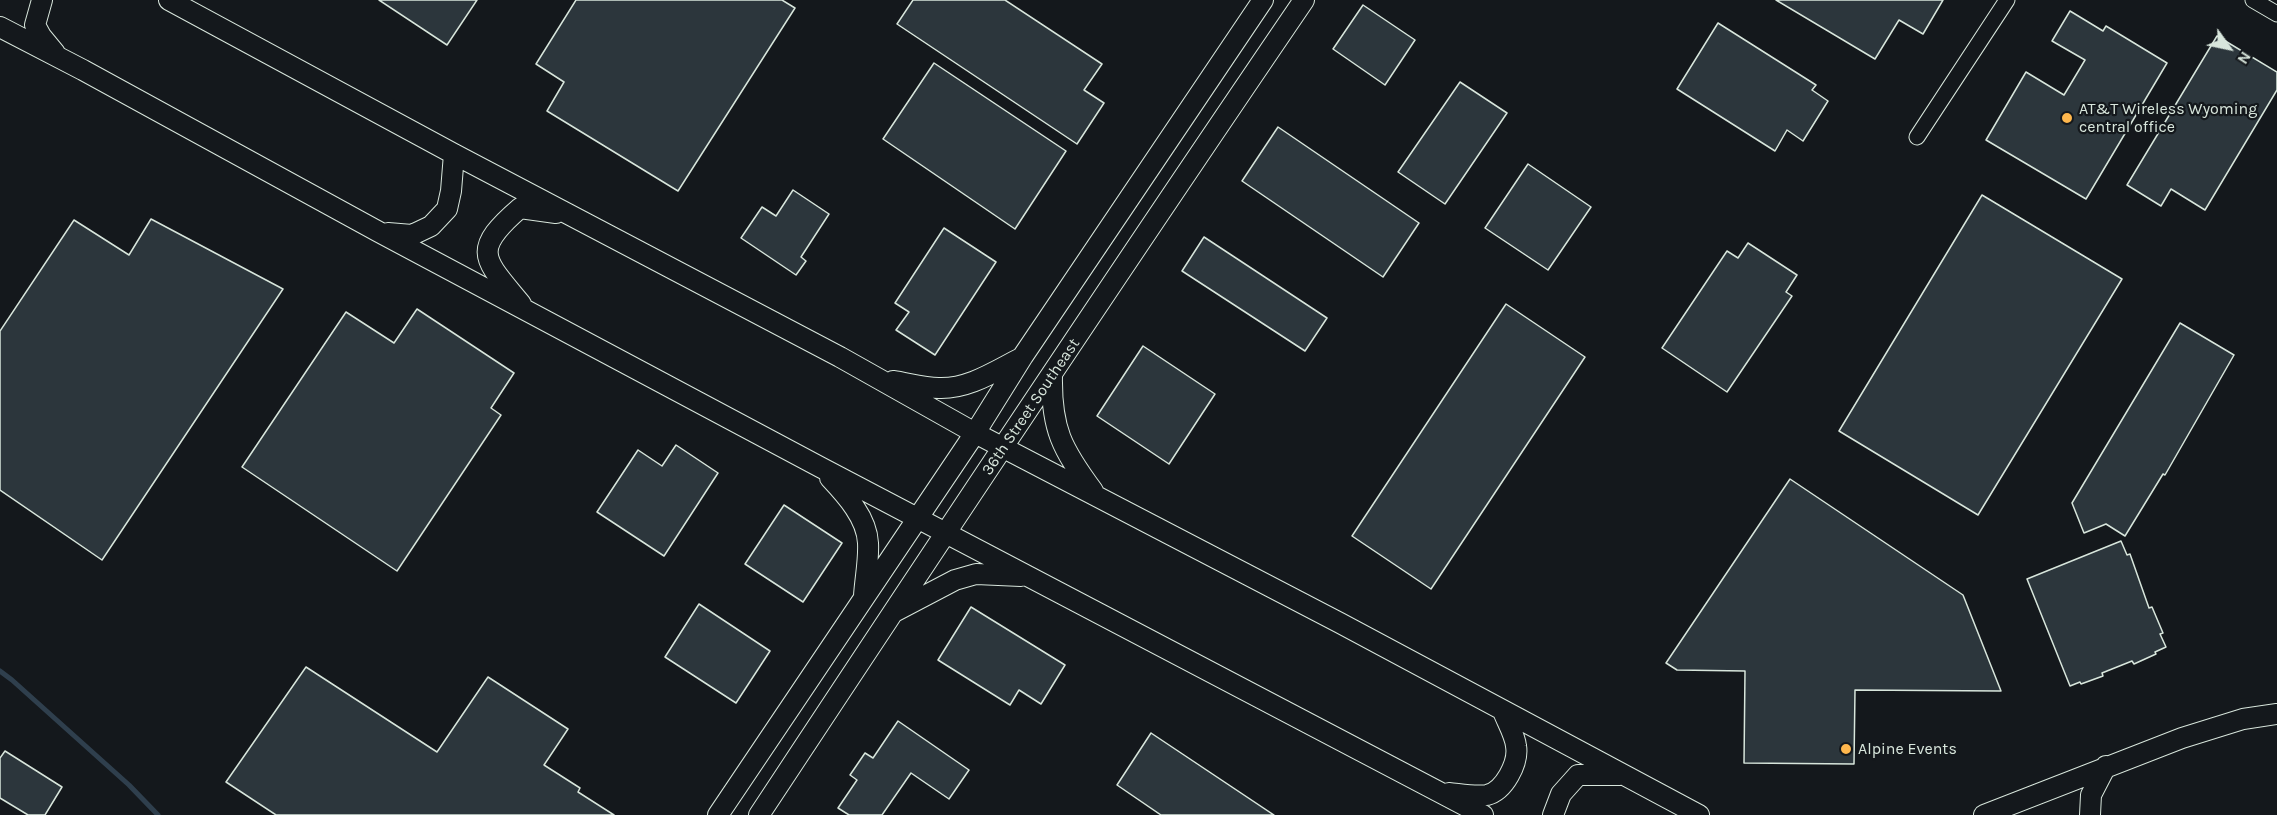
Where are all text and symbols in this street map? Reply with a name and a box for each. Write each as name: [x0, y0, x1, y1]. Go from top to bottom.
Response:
north arrow: [2199, 18, 2259, 78]
text: N: [2233, 48, 2256, 68]
place label: AT&T Wireless Wyoming central office: [2079, 99, 2257, 137]
marker: AT&T Wireless Wyoming central office: [2060, 111, 2074, 125]
street label: 36th Street Southeast: [978, 335, 1084, 479]
place label: Alpine Events: [1858, 739, 1957, 759]
marker: Alpine Events: [1839, 742, 1853, 756]

